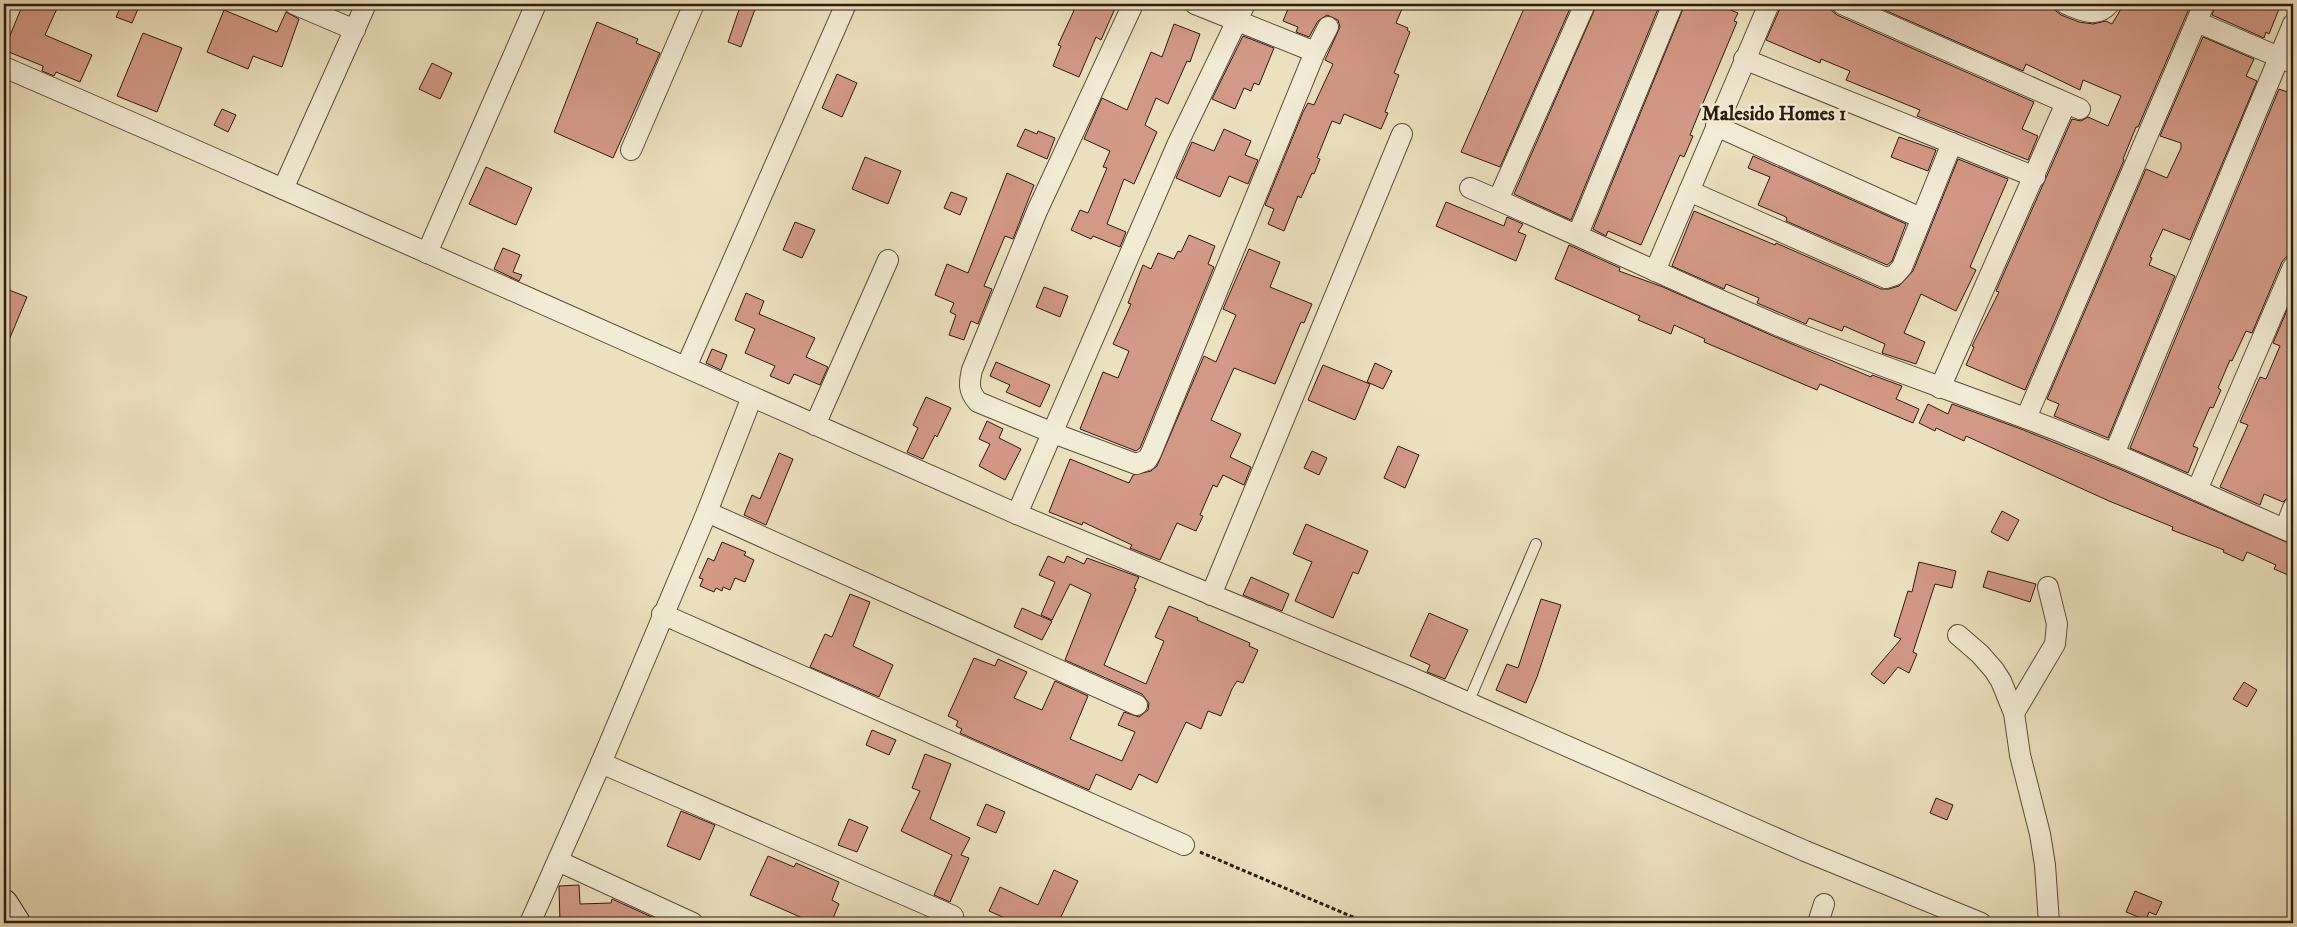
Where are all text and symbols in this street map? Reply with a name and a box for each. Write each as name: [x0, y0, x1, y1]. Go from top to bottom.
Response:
district label: Malesido Homes 1: [1702, 102, 1846, 127]

